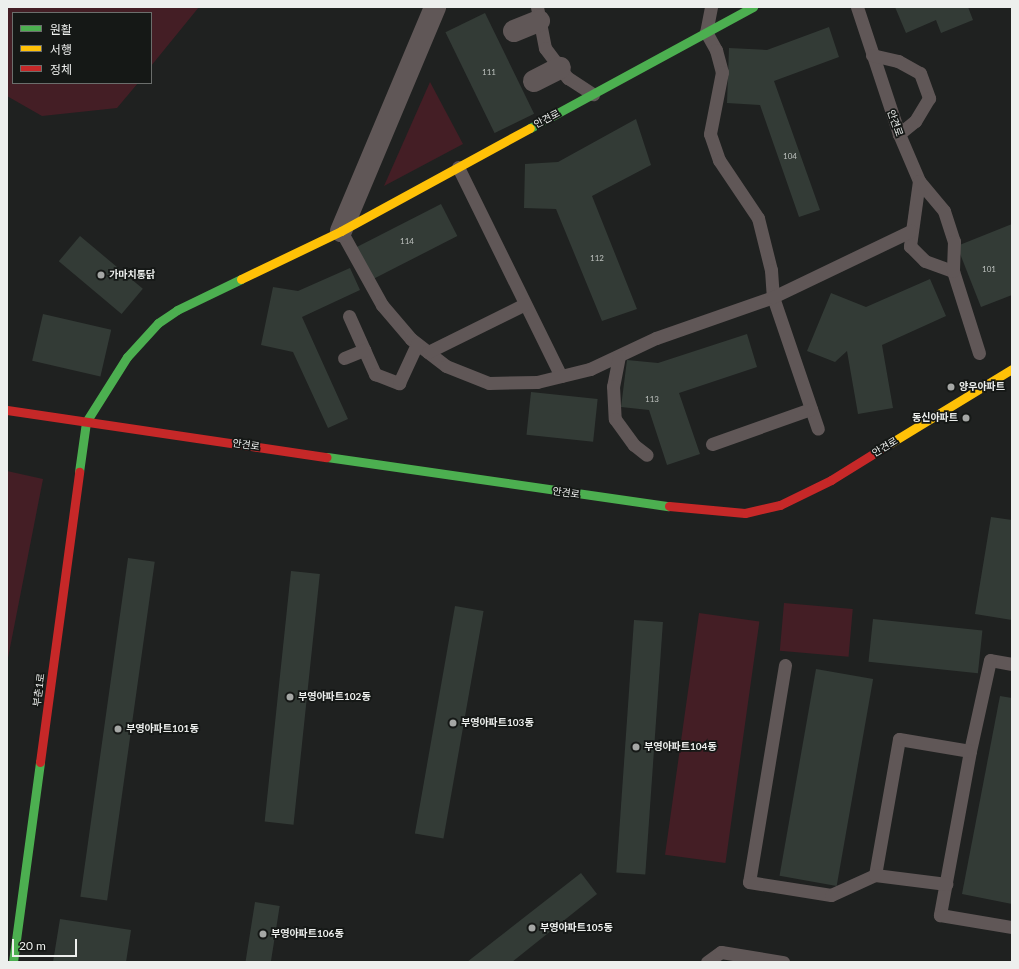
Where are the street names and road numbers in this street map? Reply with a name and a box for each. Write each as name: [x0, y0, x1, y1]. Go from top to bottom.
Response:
street label: 안견로: [532, 107, 562, 131]
street label: 안견로: [885, 108, 905, 138]
street label: 안견로: [870, 435, 900, 459]
street label: 안견로: [231, 437, 261, 453]
street label: 안견로: [551, 485, 581, 501]
street label: 부춘1로: [31, 673, 47, 707]

